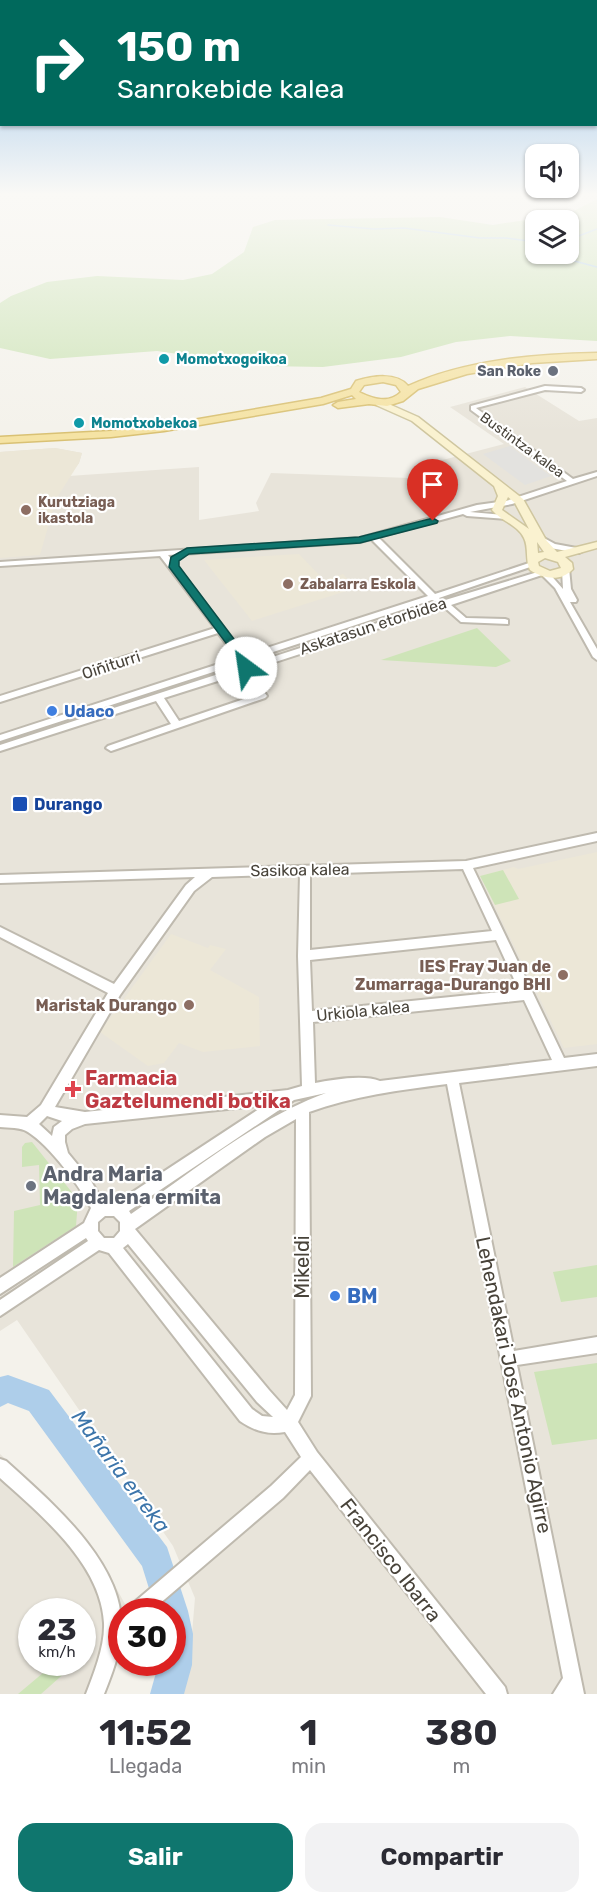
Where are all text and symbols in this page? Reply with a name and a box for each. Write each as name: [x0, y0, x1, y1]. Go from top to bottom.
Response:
text: 150 m: [117, 22, 241, 72]
icon: right: [18, 24, 96, 102]
text: Sanrokebide kalea: [117, 73, 345, 105]
map controls: [525, 144, 579, 264]
button: sound: [525, 144, 579, 198]
button: layers: [525, 210, 579, 264]
place label: Momotxogoikoa: [176, 351, 287, 368]
marker: Momotxogoikoa: [157, 352, 171, 366]
place label: San Roke: [477, 363, 541, 380]
marker: San Roke: [546, 364, 560, 378]
street label: Bustintza kalea: [477, 409, 567, 481]
place label: Momotxobekoa: [91, 415, 197, 432]
marker: Momotxobekoa: [72, 416, 86, 430]
pin: [407, 459, 458, 521]
icon: arrive: [416, 468, 449, 501]
place label: Kurutziaga ikastola: [38, 494, 115, 527]
marker: Kurutziaga ikastola: [19, 503, 33, 517]
place label: Zabalarra Eskola: [300, 576, 416, 593]
marker: Zabalarra Eskola: [281, 577, 295, 591]
street label: Askatasun etorbidea: [297, 593, 449, 659]
position arrow: [214, 636, 278, 700]
street label: Oiñiturri: [79, 647, 143, 683]
place label: Udaco: [64, 702, 115, 721]
marker: Udaco: [45, 704, 59, 718]
marker: Durango: [11, 795, 29, 813]
place label: Durango: [34, 795, 103, 814]
street label: Sasikoa kalea: [250, 860, 350, 880]
place label: IES Fray Juan de Zumarraga-Durango BHI: [355, 957, 551, 994]
marker: IES Fray Juan de Zumarraga-Durango BHI: [556, 968, 570, 982]
place label: Maristak Durango: [36, 996, 177, 1015]
street label: Urkiola kalea: [315, 997, 411, 1025]
marker: Maristak Durango: [182, 998, 196, 1012]
place label: Farmacia Gaztelumendi botika: [85, 1066, 291, 1113]
marker: Farmacia Gaztelumendi botika: [66, 1082, 80, 1096]
place label: Andra Maria Magdalena ermita: [43, 1162, 221, 1209]
marker: Andra Maria Magdalena ermita: [24, 1179, 38, 1193]
street label: Lehendakari José Antonio Agirre: [471, 1234, 557, 1536]
street label: Mikeldi: [290, 1235, 314, 1299]
place label: BM: [347, 1284, 378, 1308]
marker: BM: [328, 1289, 342, 1303]
water label: Mañaria erreka: [67, 1405, 175, 1537]
street label: Francisco Ibarra: [335, 1494, 447, 1626]
speed limit sign: 30: [108, 1598, 186, 1676]
text: 23: [37, 1612, 77, 1648]
text: km/h: [38, 1643, 76, 1661]
text: 11:52: [99, 1711, 192, 1754]
text: 1: [300, 1711, 318, 1754]
text: 380: [425, 1711, 498, 1754]
text: Llegada: [109, 1754, 182, 1778]
text: min: [291, 1754, 326, 1778]
text: m: [453, 1754, 470, 1778]
button: Salir: [18, 1823, 293, 1892]
button: Compartir: [305, 1823, 579, 1892]

